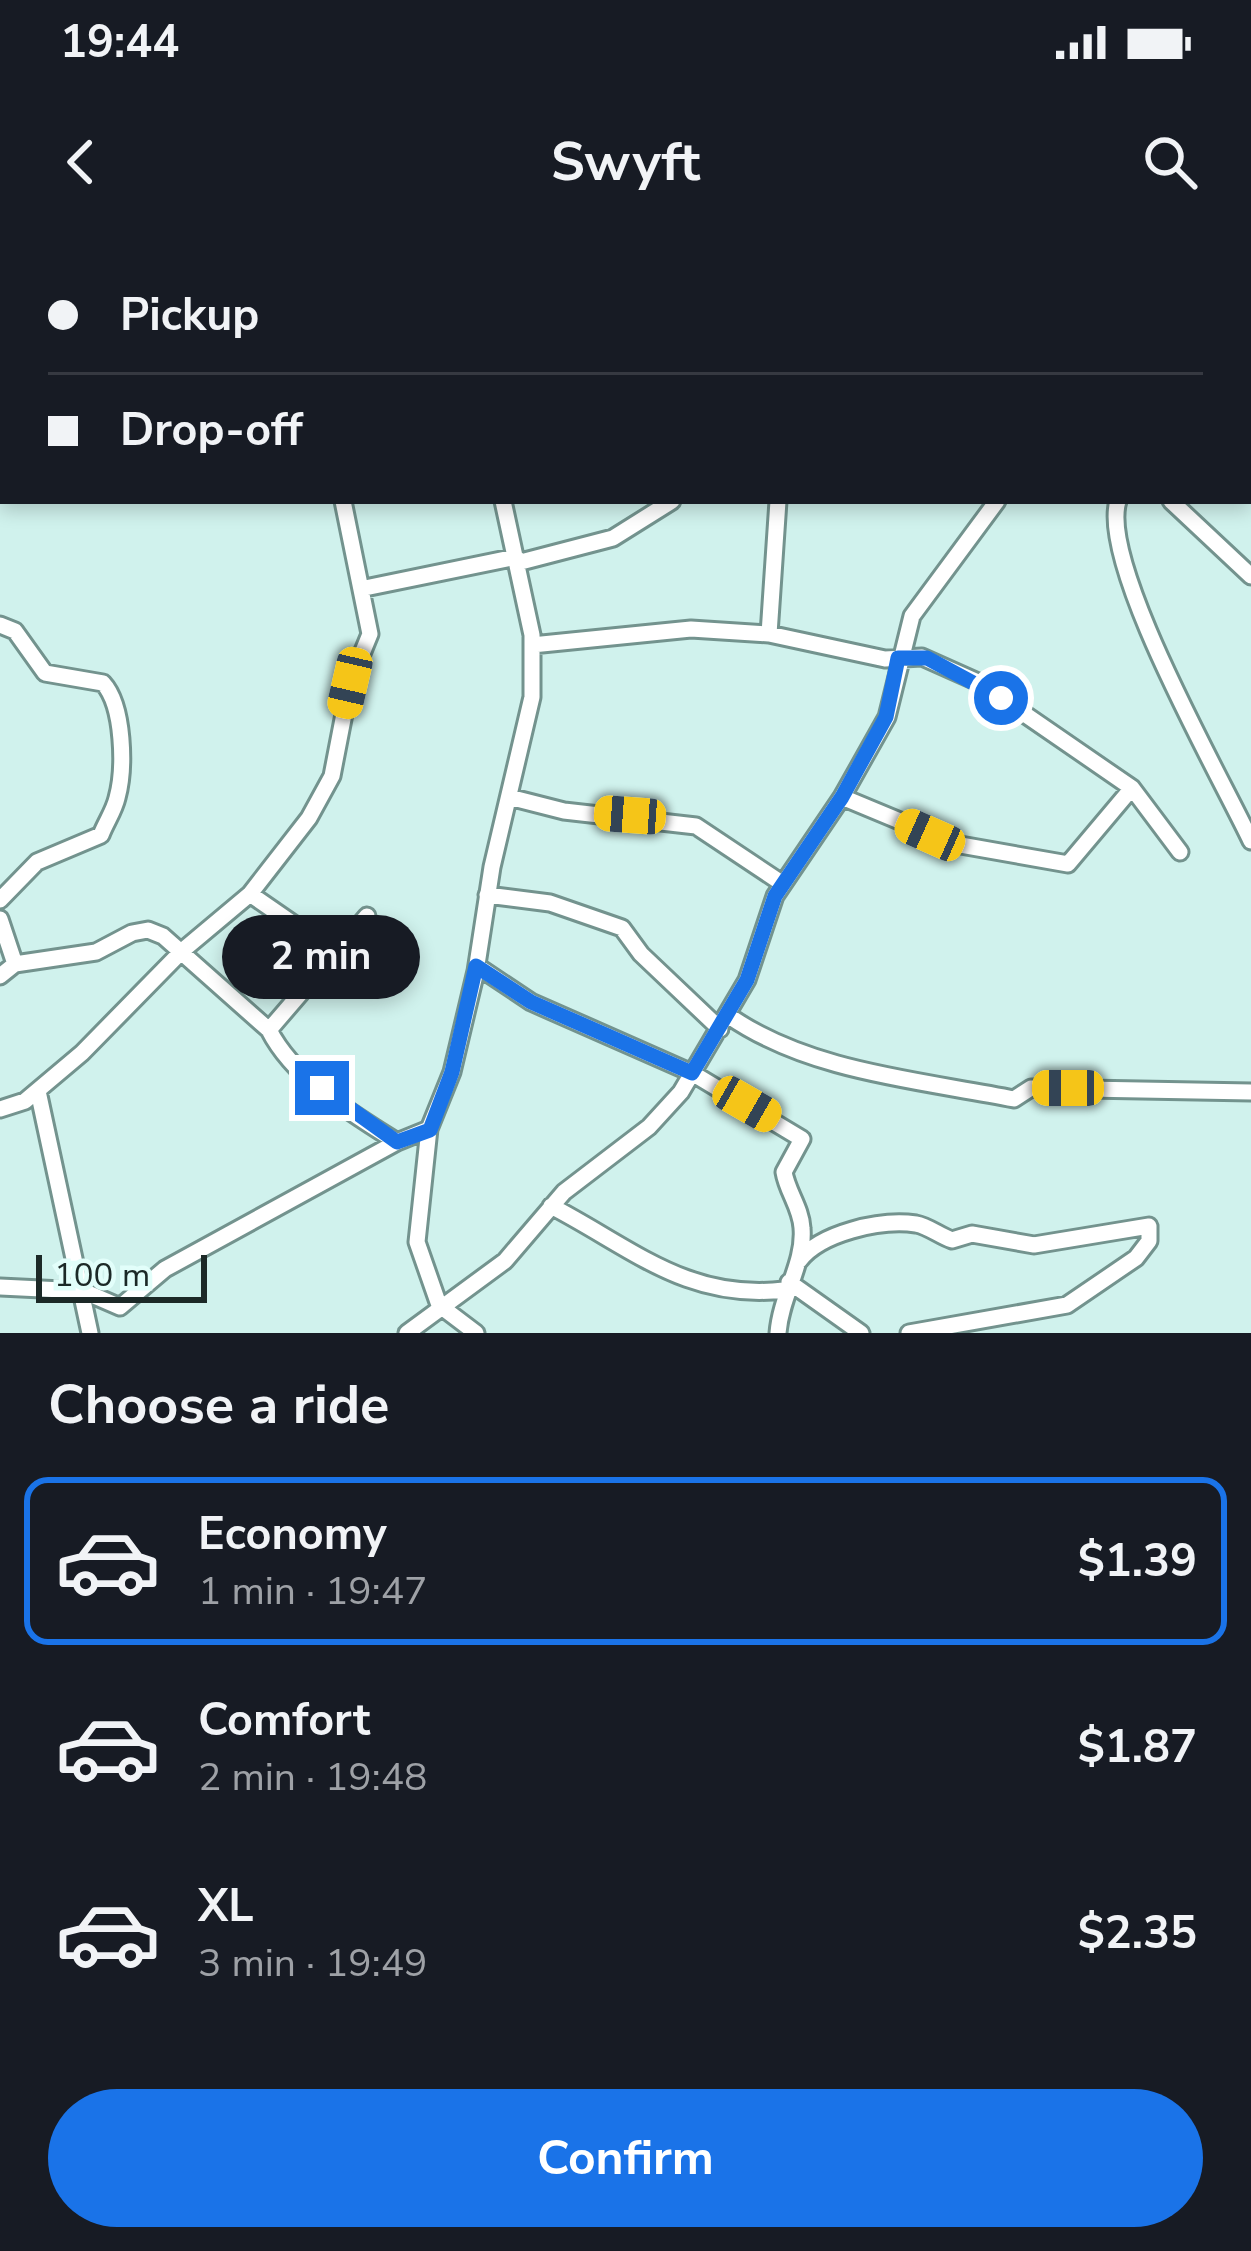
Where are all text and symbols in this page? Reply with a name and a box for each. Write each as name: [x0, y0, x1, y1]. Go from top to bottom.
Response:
text: 19:44: [60, 12, 179, 73]
text: Swyft: [551, 125, 700, 199]
icon: back: [48, 129, 114, 195]
icon: search: [1137, 129, 1203, 195]
text: Pickup: [120, 285, 259, 346]
text: Drop-off: [120, 400, 303, 461]
car: [324, 644, 376, 722]
route start: [974, 671, 1028, 725]
car: [593, 795, 667, 835]
car: [890, 804, 970, 866]
callout: 2 min: [223, 914, 421, 998]
text: 2 min: [271, 930, 371, 983]
route end: [295, 1061, 349, 1115]
car: [707, 1070, 787, 1138]
car: [1032, 1070, 1104, 1106]
scale bar: [36, 1249, 207, 1302]
text: 100 m: [54, 1253, 150, 1298]
text: Choose a ride: [48, 1368, 389, 1442]
text: Economy: [198, 1504, 387, 1565]
icon: car: [54, 1507, 162, 1615]
text: $1.39: [1078, 1531, 1197, 1592]
text: 1 min · 19:47: [198, 1565, 427, 1618]
text: Comfort: [198, 1690, 370, 1751]
icon: car: [54, 1693, 162, 1801]
text: $1.87: [1078, 1717, 1197, 1778]
text: 2 min · 19:48: [198, 1751, 427, 1804]
text: XL: [198, 1876, 254, 1937]
icon: car: [54, 1879, 162, 1987]
text: $2.35: [1078, 1903, 1197, 1964]
text: 3 min · 19:49: [198, 1937, 427, 1990]
button: Confirm: [48, 2089, 1203, 2227]

